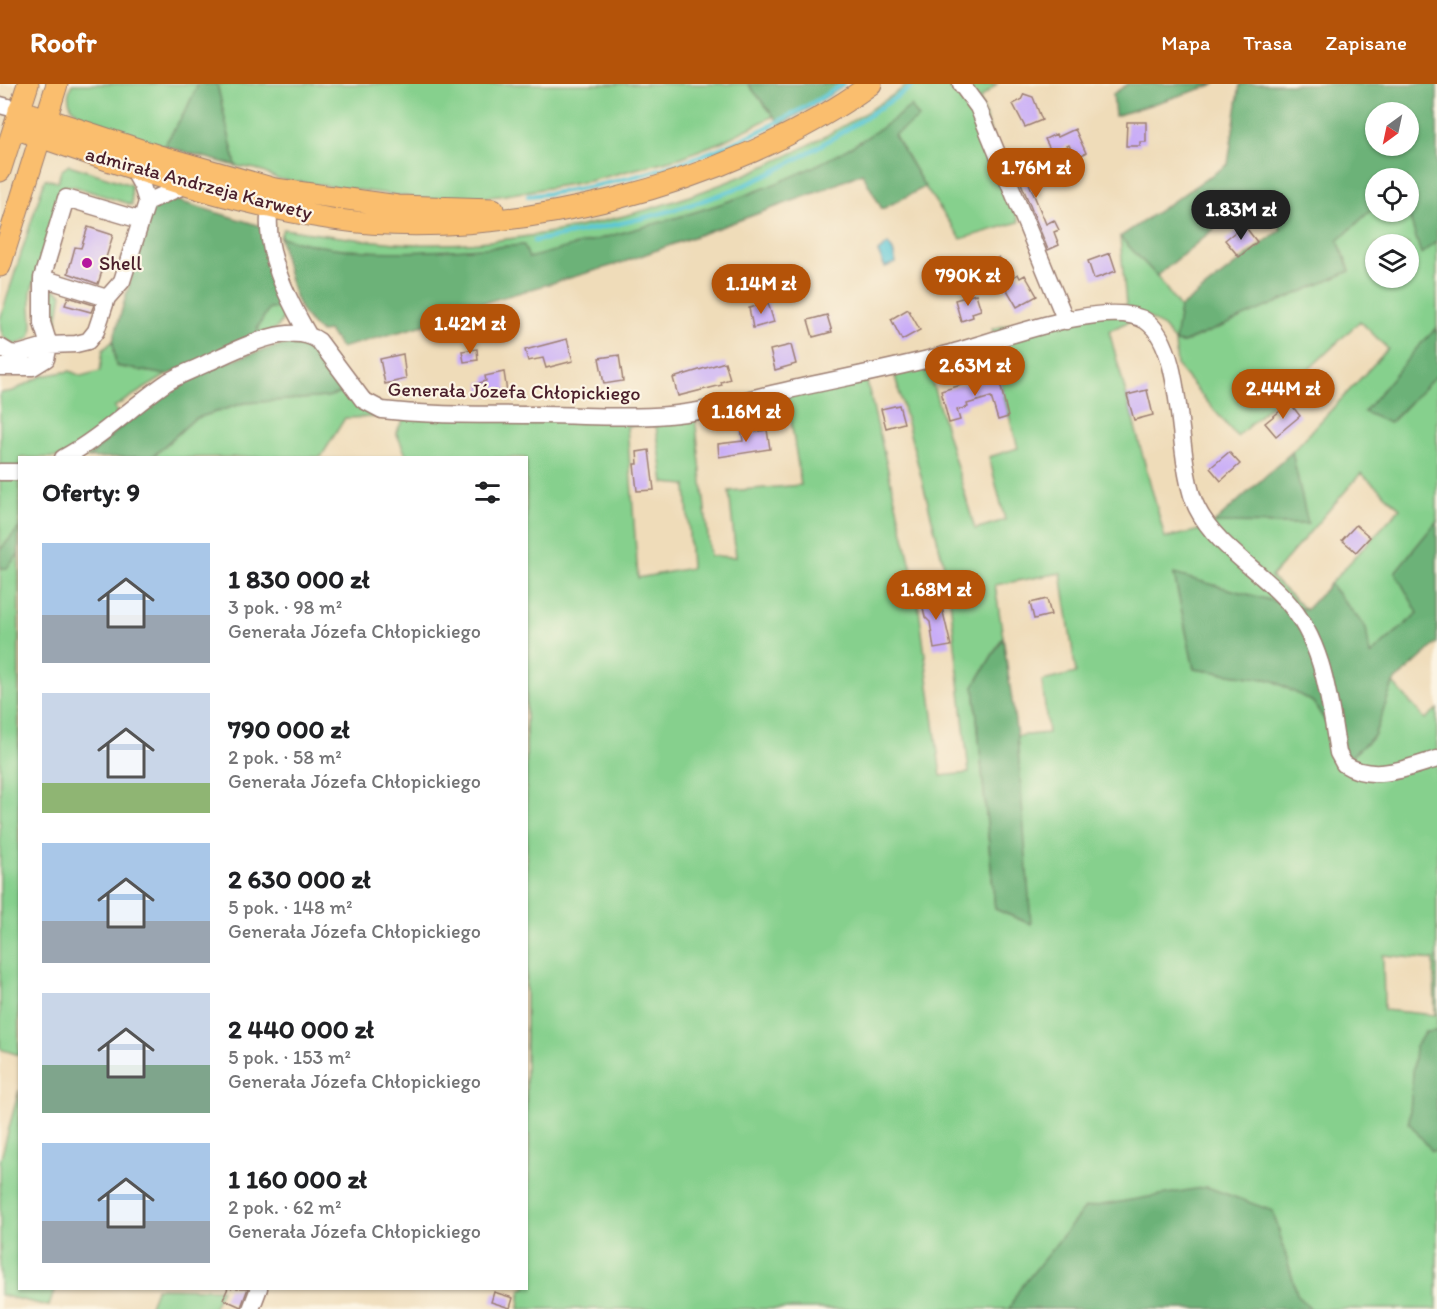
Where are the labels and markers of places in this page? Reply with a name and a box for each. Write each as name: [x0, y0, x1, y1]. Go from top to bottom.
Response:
pin: 1.76M zł: [974, 148, 1098, 199]
pin: 1.83M zł: [1179, 190, 1303, 241]
place label: Shell: [99, 251, 142, 275]
marker: Shell: [80, 256, 94, 270]
pin: 790K zł: [913, 256, 1023, 307]
pin: 1.14M zł: [699, 264, 823, 315]
pin: 1.42M zł: [408, 304, 532, 355]
pin: 2.63M zł: [913, 346, 1037, 397]
pin: 2.44M zł: [1221, 369, 1345, 420]
pin: 1.16M zł: [684, 392, 808, 443]
pin: 1.68M zł: [874, 570, 998, 621]

